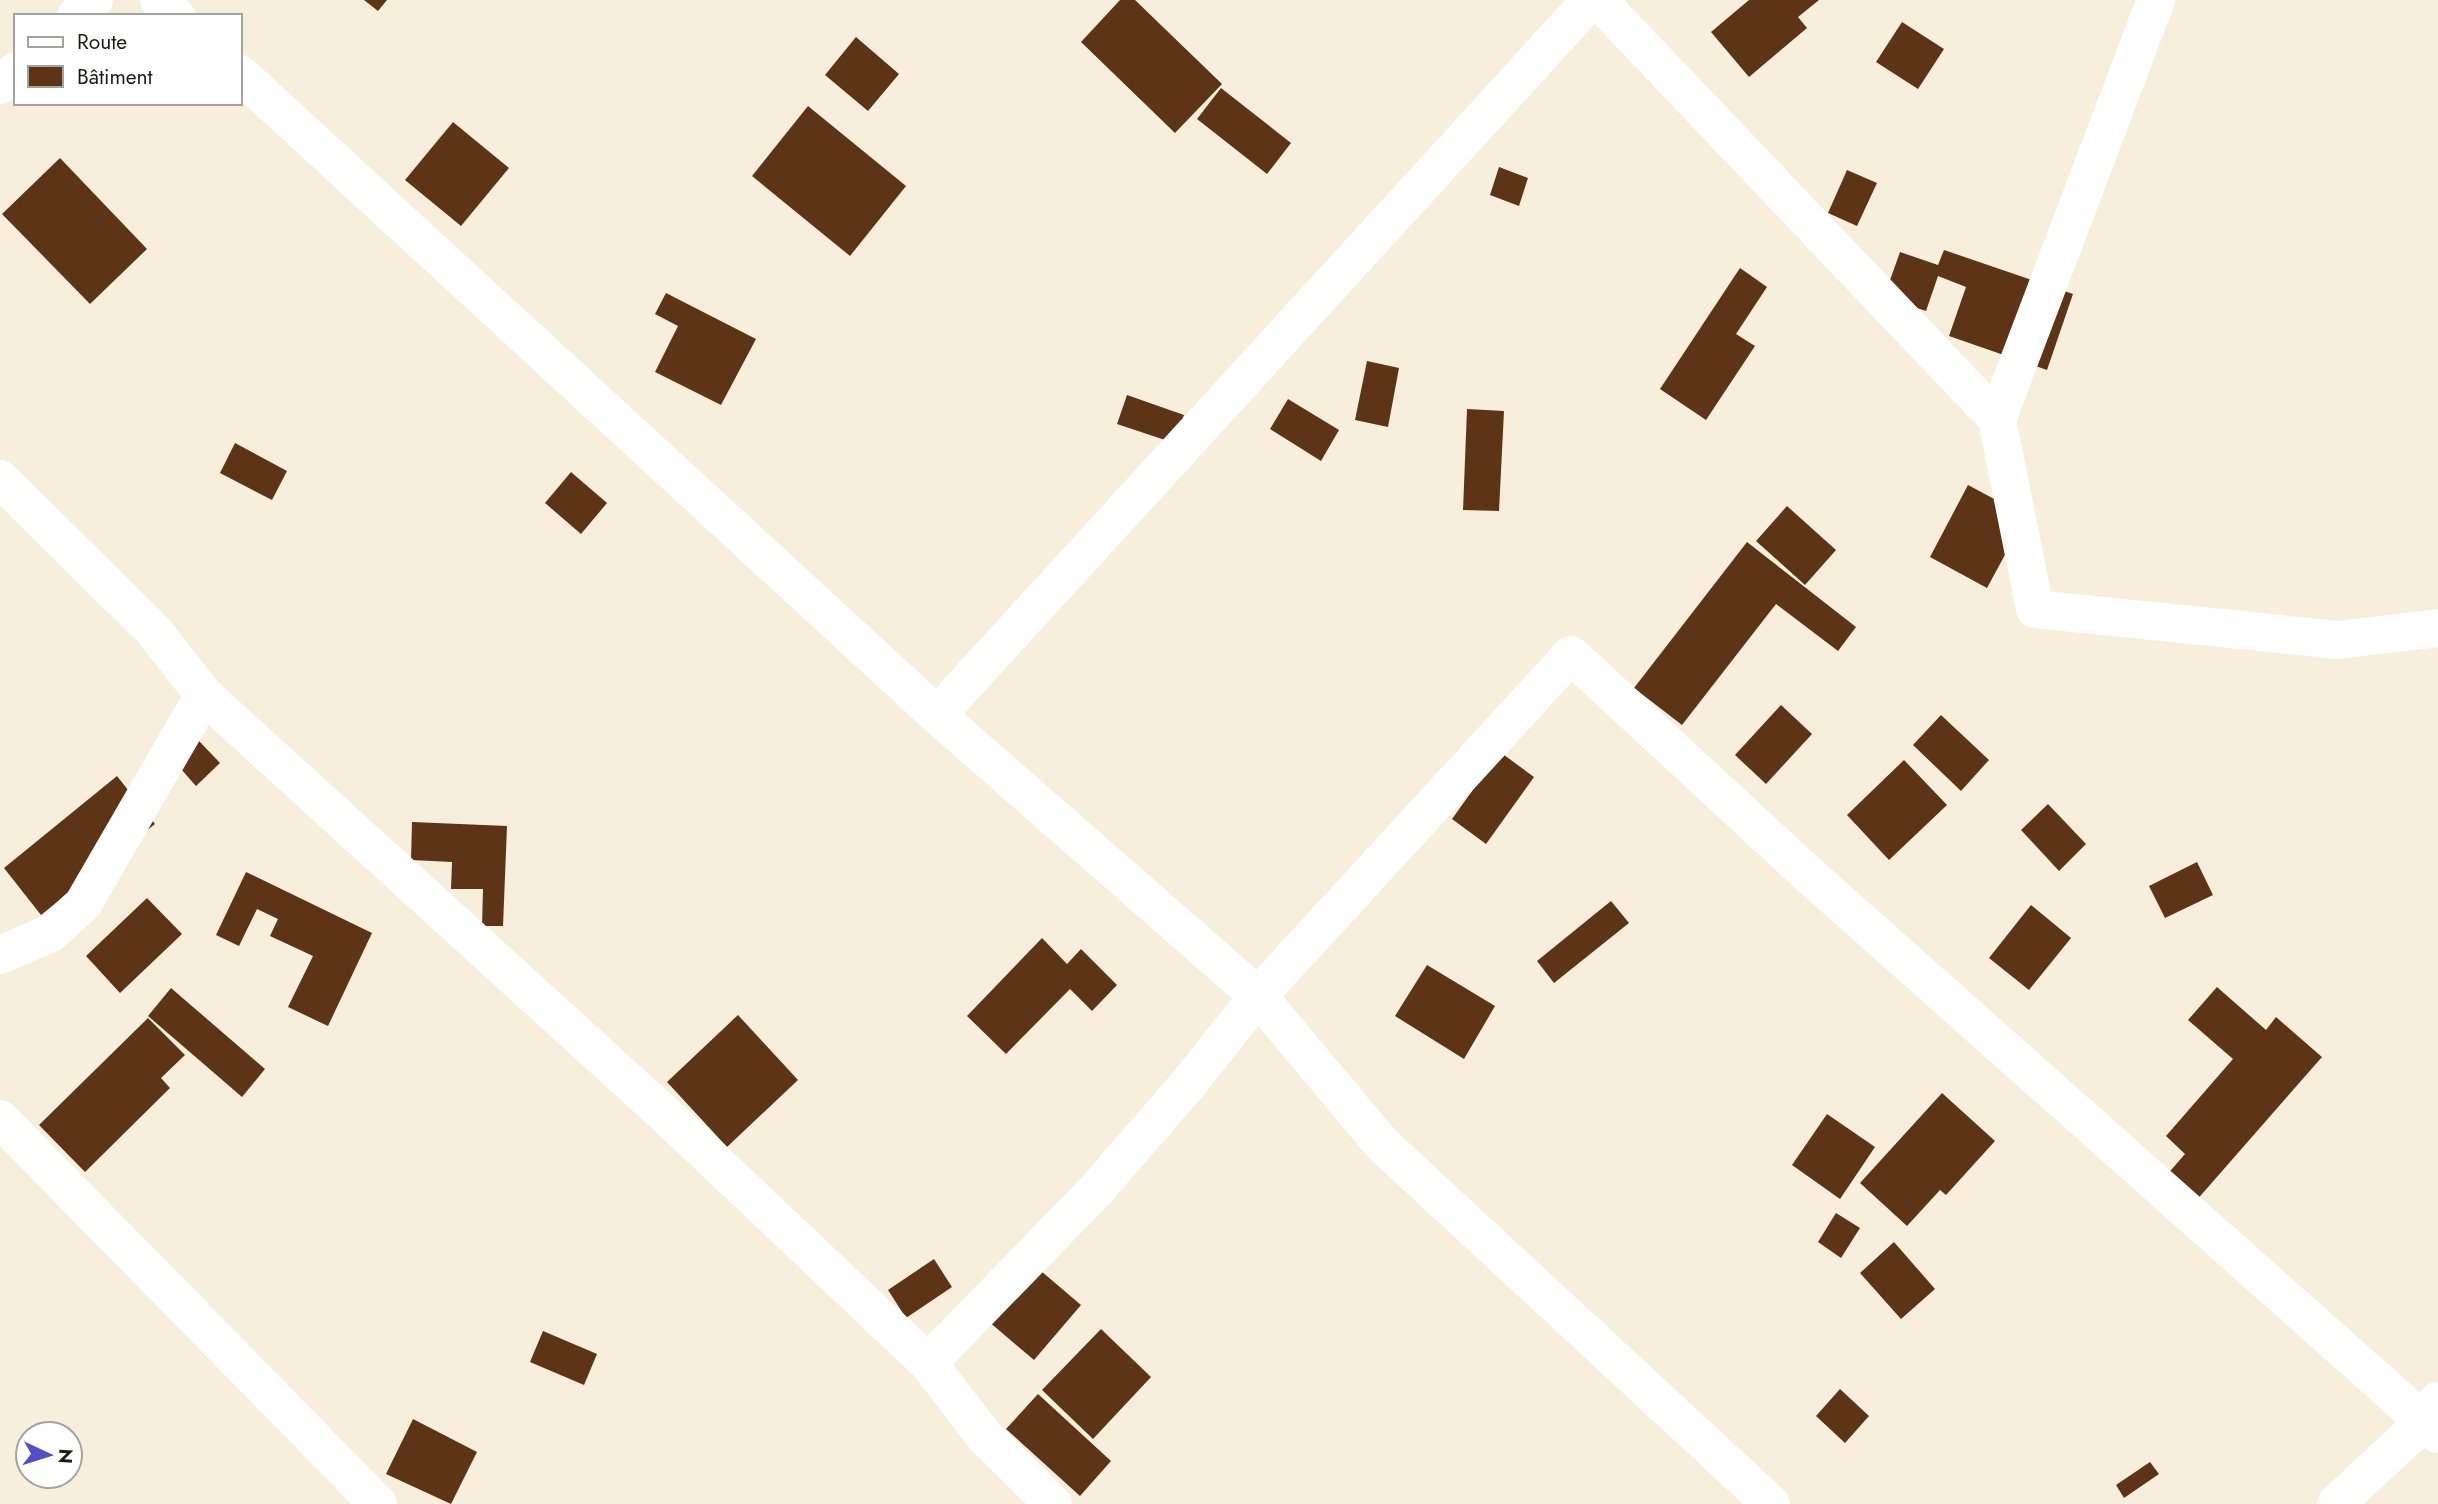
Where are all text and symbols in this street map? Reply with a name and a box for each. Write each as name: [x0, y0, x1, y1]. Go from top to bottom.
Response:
legend: [14, 14, 242, 105]
text: Route: [77, 27, 127, 57]
text: Bâtiment: [77, 62, 153, 92]
north arrow: [14, 1420, 84, 1490]
text: N: [51, 1448, 79, 1465]

